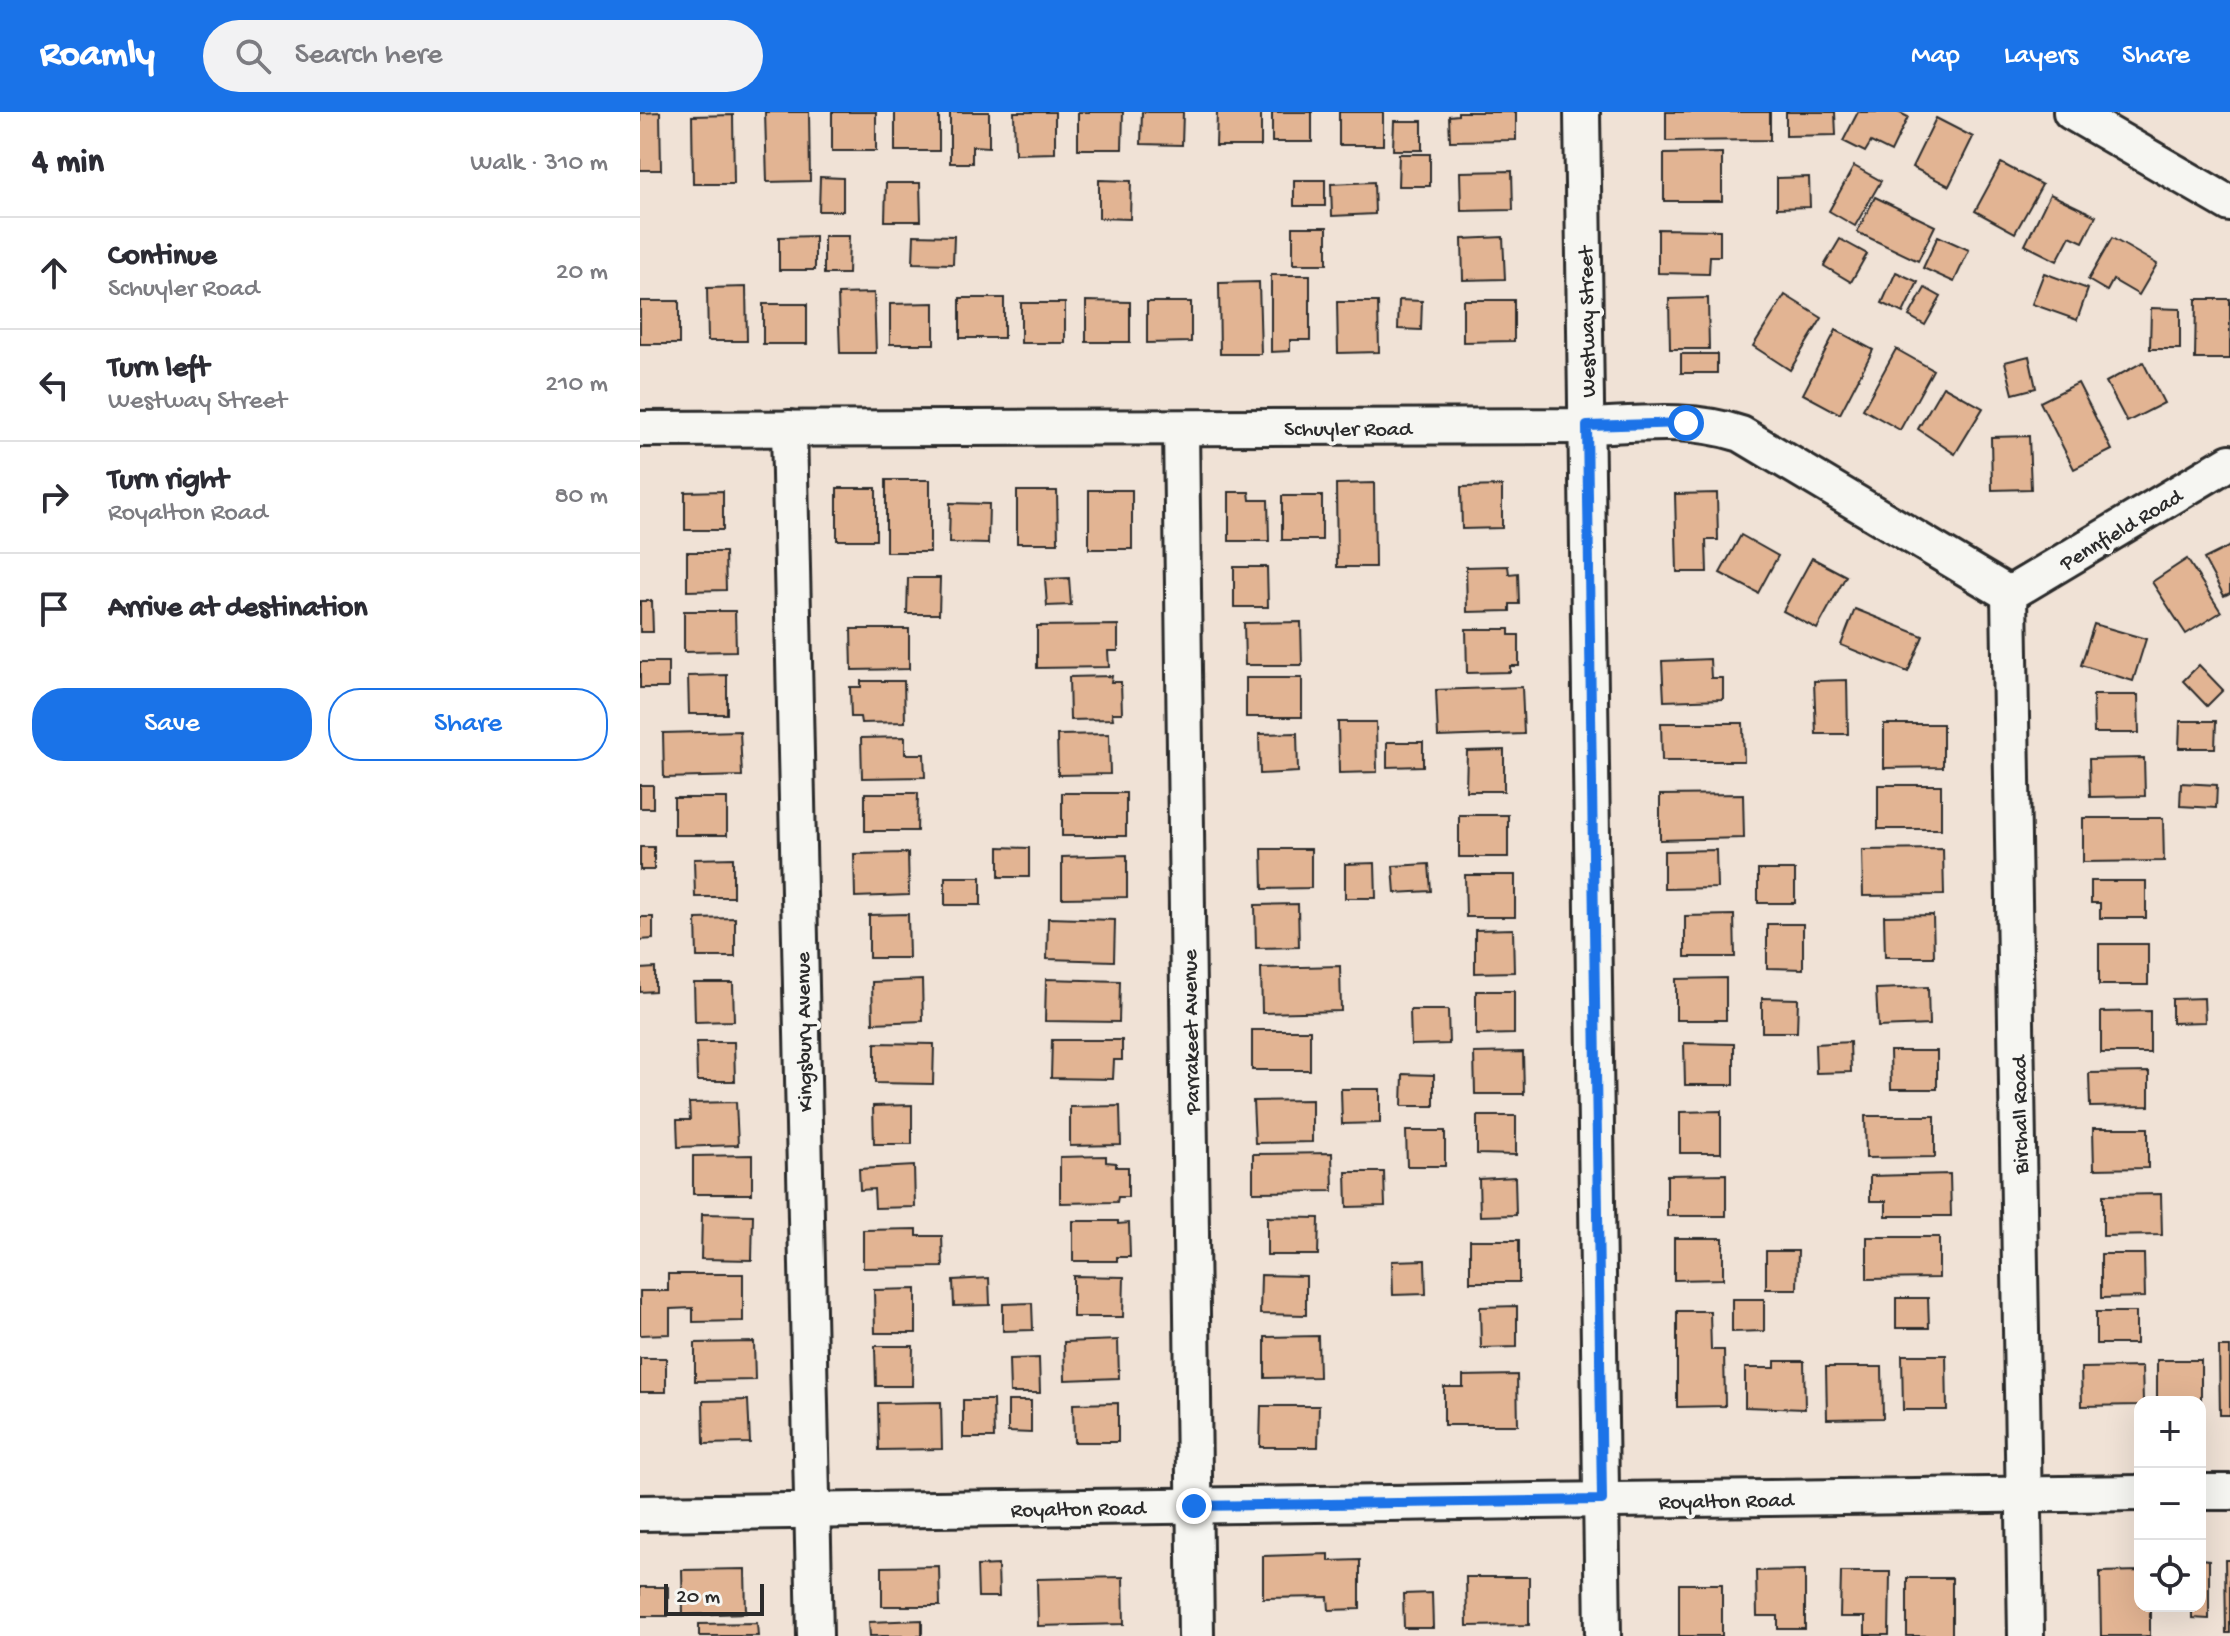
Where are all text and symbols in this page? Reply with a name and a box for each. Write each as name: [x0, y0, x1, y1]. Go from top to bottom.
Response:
search box: [203, 20, 763, 92]
text: Roamly: [40, 34, 155, 78]
icon: search: [231, 34, 275, 78]
text: Search here: [295, 39, 443, 74]
text: Map: [1911, 40, 1960, 73]
text: Layers: [2004, 40, 2078, 73]
text: Share: [2122, 40, 2190, 73]
text: 4 min: [32, 144, 104, 184]
text: Walk · 310 m: [470, 149, 608, 180]
text: Continue: [108, 240, 217, 275]
street label: Westway Street: [1575, 244, 1603, 398]
icon: ahead: [32, 251, 76, 295]
text: 20 m: [556, 258, 608, 289]
text: Schuyler Road: [108, 275, 259, 306]
text: Turn left: [108, 352, 209, 387]
icon: left: [32, 363, 76, 407]
text: 210 m: [545, 370, 608, 401]
text: Westway Street: [108, 387, 287, 418]
route start: [1668, 405, 1704, 441]
street label: Schuyler Road: [1284, 418, 1414, 444]
text: Turn right: [108, 464, 228, 499]
icon: right: [32, 475, 76, 519]
text: 80 m: [554, 482, 608, 513]
street label: Pennfield Road: [2055, 484, 2190, 579]
text: Royalton Road: [108, 499, 267, 530]
icon: arrive: [32, 587, 76, 631]
text: Arrive at destination: [108, 592, 368, 627]
button: Save: [32, 688, 312, 761]
button: Share: [328, 688, 608, 761]
street label: Parrakeet Avenue: [1179, 949, 1207, 1116]
street label: Kingsbury Avenue: [792, 951, 820, 1112]
street label: Birchall Road: [2008, 1053, 2036, 1175]
map controls: [2134, 1396, 2206, 1612]
button: +: [2134, 1396, 2206, 1468]
button: −: [2134, 1468, 2206, 1540]
route end: [1176, 1488, 1212, 1524]
street label: Royalton Road: [1658, 1489, 1796, 1517]
street label: Royalton Road: [1010, 1497, 1148, 1525]
button: locate: [2134, 1540, 2206, 1612]
scale bar: [664, 1580, 764, 1616]
text: 20 m: [676, 1585, 720, 1611]

